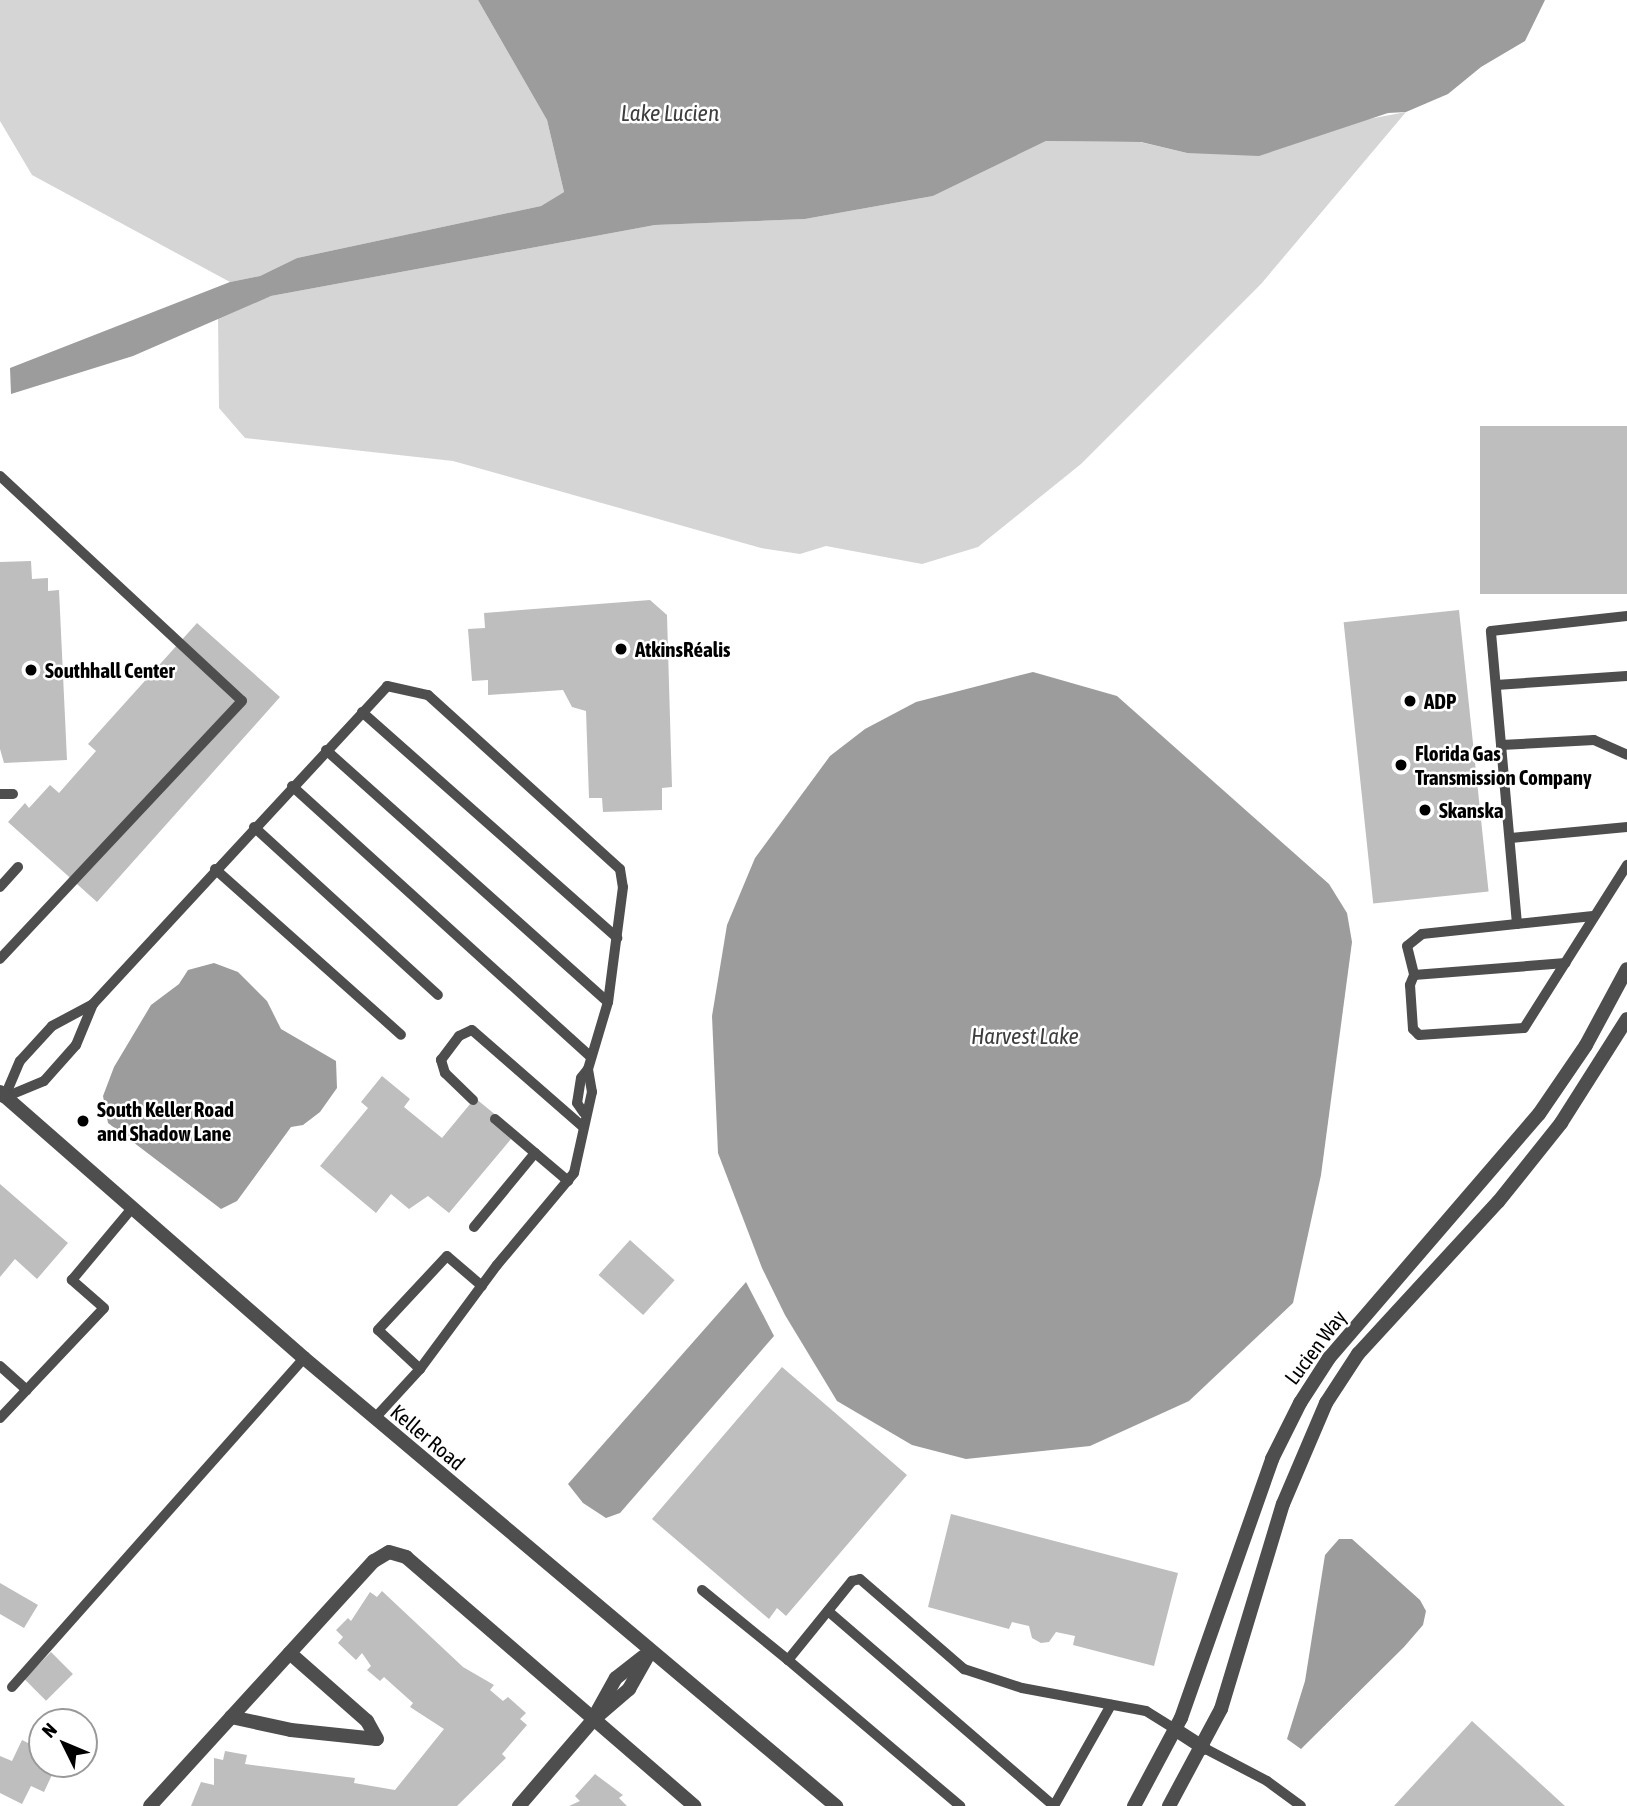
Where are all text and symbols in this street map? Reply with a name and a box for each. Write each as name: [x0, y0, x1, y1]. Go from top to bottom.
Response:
water label: Lake Lucien: [621, 99, 719, 127]
place label: AtkinsRéalis: [635, 636, 731, 662]
marker: AtkinsRéalis: [613, 641, 629, 657]
place label: Southhall Center: [45, 657, 175, 683]
marker: Southhall Center: [23, 662, 39, 678]
place label: ADP: [1424, 688, 1456, 714]
marker: ADP: [1402, 693, 1418, 709]
place label: Florida Gas Transmission Company: [1415, 740, 1592, 790]
marker: Florida Gas Transmission Company: [1393, 757, 1409, 773]
place label: Skanska: [1439, 797, 1503, 823]
marker: Skanska: [1417, 802, 1433, 818]
water label: Harvest Lake: [971, 1022, 1079, 1050]
place label: South Keller Road and Shadow Lane: [97, 1096, 234, 1146]
marker: South Keller Road and Shadow Lane: [75, 1113, 91, 1129]
street label: Lucien Way: [1279, 1305, 1351, 1389]
street label: Keller Road: [386, 1399, 470, 1475]
north arrow: [28, 1708, 98, 1778]
text: N: [37, 1718, 61, 1742]

